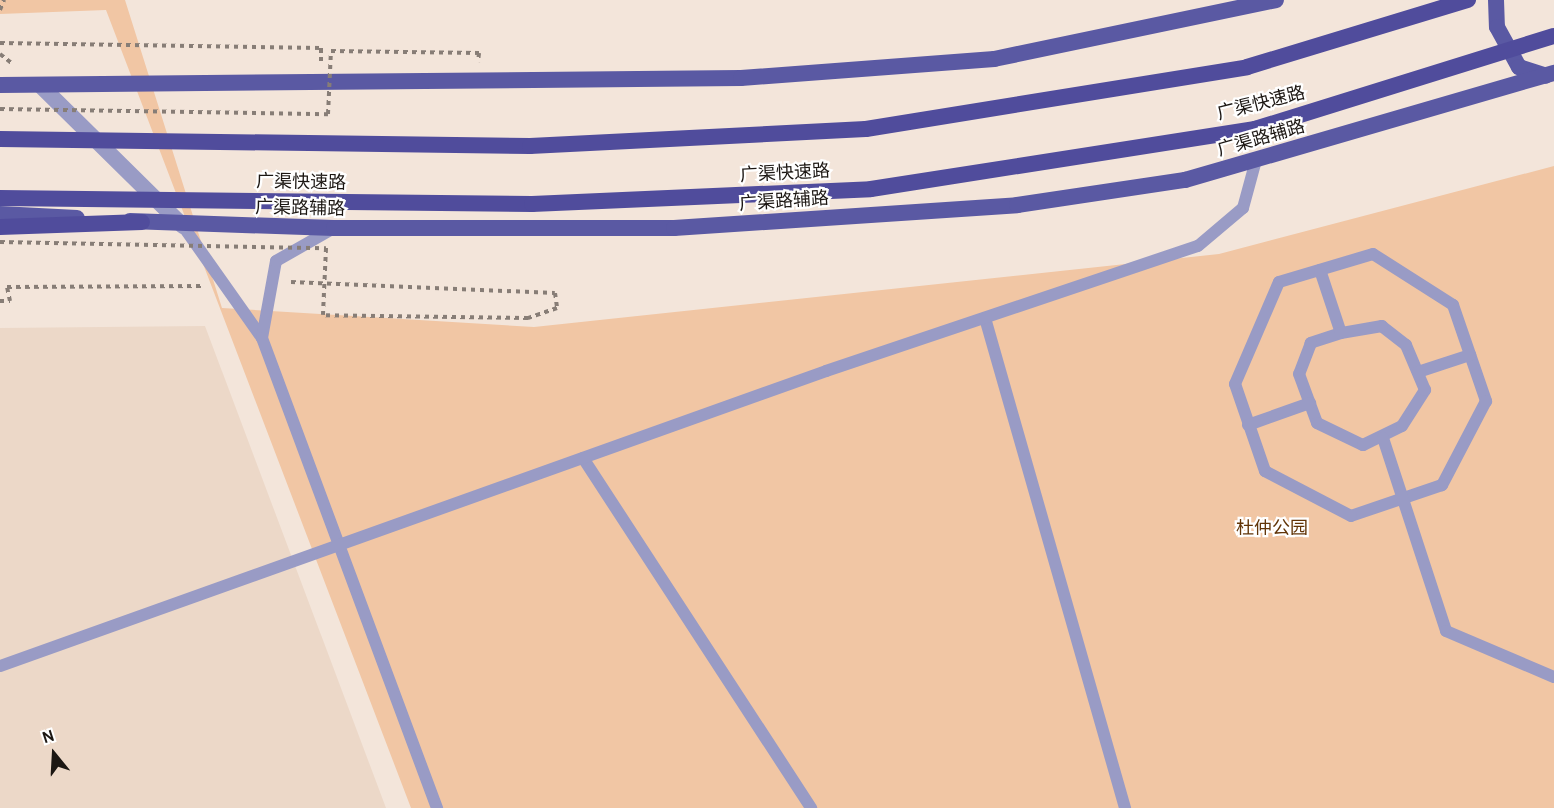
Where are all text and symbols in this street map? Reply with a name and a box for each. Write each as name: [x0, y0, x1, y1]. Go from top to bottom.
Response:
street label: 广渠快速路: [1215, 82, 1307, 124]
street label: 广渠路辅路: [1215, 115, 1307, 161]
street label: 广渠快速路: [739, 160, 831, 186]
street label: 广渠快速路: [256, 170, 346, 194]
street label: 广渠路辅路: [738, 187, 830, 215]
street label: 广渠路辅路: [255, 196, 345, 220]
park label: 杜仲公园: [1236, 517, 1308, 539]
north arrow: [24, 724, 84, 784]
text: N: [40, 726, 57, 747]

